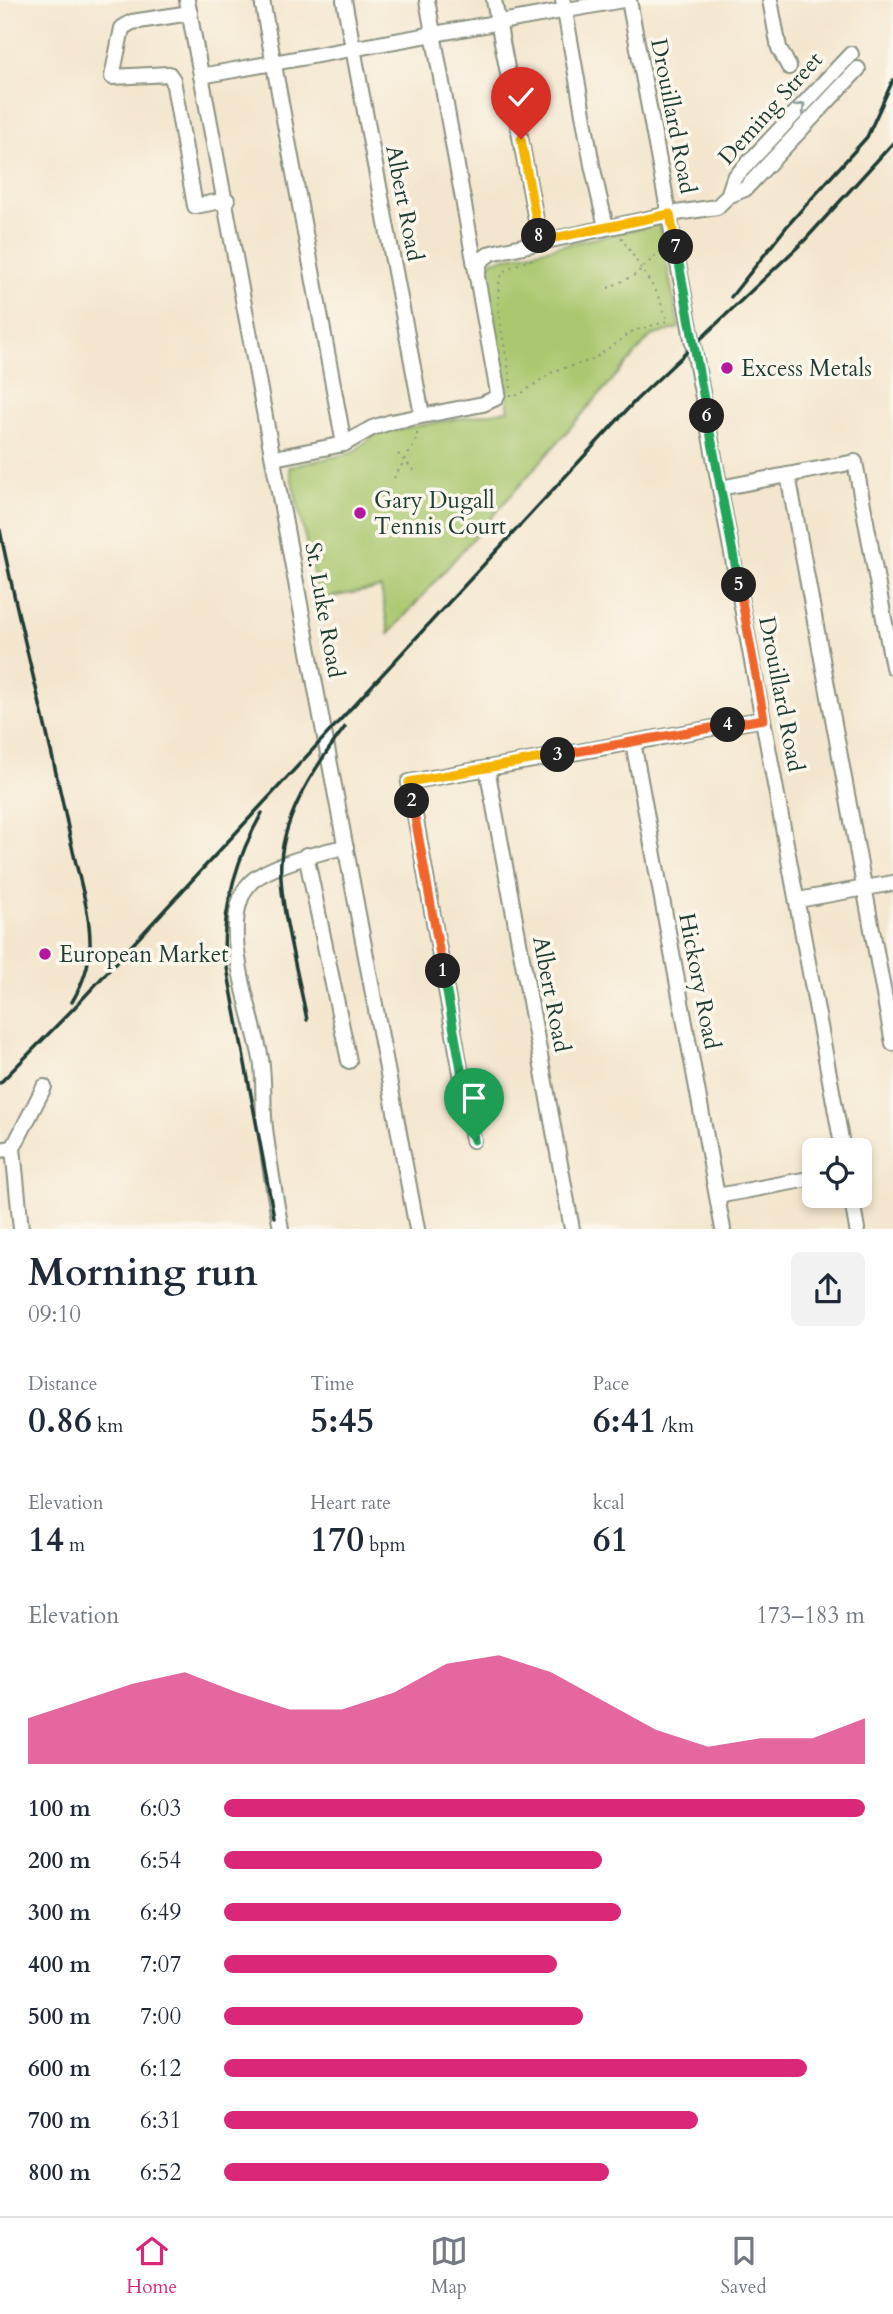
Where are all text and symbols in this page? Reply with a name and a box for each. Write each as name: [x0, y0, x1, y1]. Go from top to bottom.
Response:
street label: Drouillard Road: [643, 36, 704, 197]
street label: Deming Street: [711, 45, 830, 172]
pin: [491, 67, 551, 139]
icon: check: [502, 78, 540, 116]
one-way arrow: [793, 102, 806, 115]
street label: Albert Road: [378, 143, 431, 264]
pin: 8: [522, 218, 556, 254]
text: 8: [534, 222, 543, 248]
pin: 7: [658, 230, 694, 264]
text: 7: [671, 233, 680, 259]
place label: Excess Metals: [741, 353, 872, 384]
marker: Excess Metals: [719, 360, 735, 376]
pin: 6: [690, 398, 724, 434]
text: 6: [702, 402, 711, 428]
place label: Gary Dugall Tennis Court: [374, 485, 506, 542]
marker: Gary Dugall Tennis Court: [352, 505, 368, 521]
street label: St. Luke Road: [297, 540, 352, 681]
pin: 5: [722, 568, 756, 602]
text: 5: [734, 571, 743, 597]
street label: Drouillard Road: [751, 614, 812, 775]
pin: 4: [710, 708, 746, 742]
text: 4: [723, 711, 732, 737]
pin: 3: [540, 738, 576, 772]
text: 3: [553, 741, 562, 767]
pin: 2: [394, 784, 430, 818]
text: 2: [407, 787, 416, 813]
street label: Hickory Road: [671, 910, 728, 1053]
street label: Albert Road: [525, 934, 578, 1055]
place label: European Market: [59, 939, 229, 970]
marker: European Market: [37, 946, 53, 962]
pin: 1: [426, 954, 460, 988]
text: 1: [438, 957, 447, 983]
pin: [444, 1068, 504, 1140]
icon: arrive: [455, 1079, 493, 1117]
map controls: [802, 1138, 872, 1208]
button: locate: [802, 1138, 872, 1208]
text: Morning run: [28, 1247, 258, 1299]
button: share: [791, 1252, 865, 1326]
text: 09:10: [28, 1299, 81, 1330]
text: Distance: [28, 1371, 97, 1397]
text: Time: [310, 1371, 354, 1397]
text: Pace: [593, 1371, 629, 1397]
text: 0.86: [28, 1397, 92, 1445]
text: 5:45: [310, 1397, 374, 1445]
text: 6:41: [593, 1397, 657, 1445]
text: km: [92, 1413, 123, 1439]
text: /km: [657, 1413, 694, 1439]
text: Elevation: [28, 1490, 103, 1516]
text: Heart rate: [310, 1490, 391, 1516]
text: kcal: [593, 1490, 625, 1516]
text: 14: [28, 1516, 64, 1564]
text: 170: [310, 1516, 364, 1564]
text: 61: [593, 1516, 629, 1564]
text: m: [64, 1532, 85, 1558]
text: bpm: [364, 1532, 406, 1558]
text: Elevation: [28, 1600, 119, 1631]
text: 173–183 m: [756, 1600, 865, 1631]
text: 100 m: [28, 1793, 91, 1824]
text: 6:03: [140, 1793, 181, 1824]
text: 200 m: [28, 1845, 91, 1876]
text: 6:54: [140, 1845, 181, 1876]
text: 300 m: [28, 1897, 91, 1928]
text: 6:49: [140, 1897, 181, 1928]
text: 400 m: [28, 1949, 91, 1980]
text: 7:07: [140, 1949, 181, 1980]
text: 500 m: [28, 2001, 91, 2032]
text: 7:00: [140, 2001, 181, 2032]
text: 600 m: [28, 2053, 91, 2084]
text: 6:12: [140, 2053, 181, 2084]
text: 700 m: [28, 2105, 91, 2136]
text: 6:31: [140, 2105, 181, 2136]
text: 800 m: [28, 2157, 91, 2188]
text: 6:52: [140, 2157, 181, 2188]
tab: Home: [126, 2232, 177, 2300]
tab: Map: [430, 2232, 468, 2300]
tab: Saved: [721, 2232, 767, 2300]

